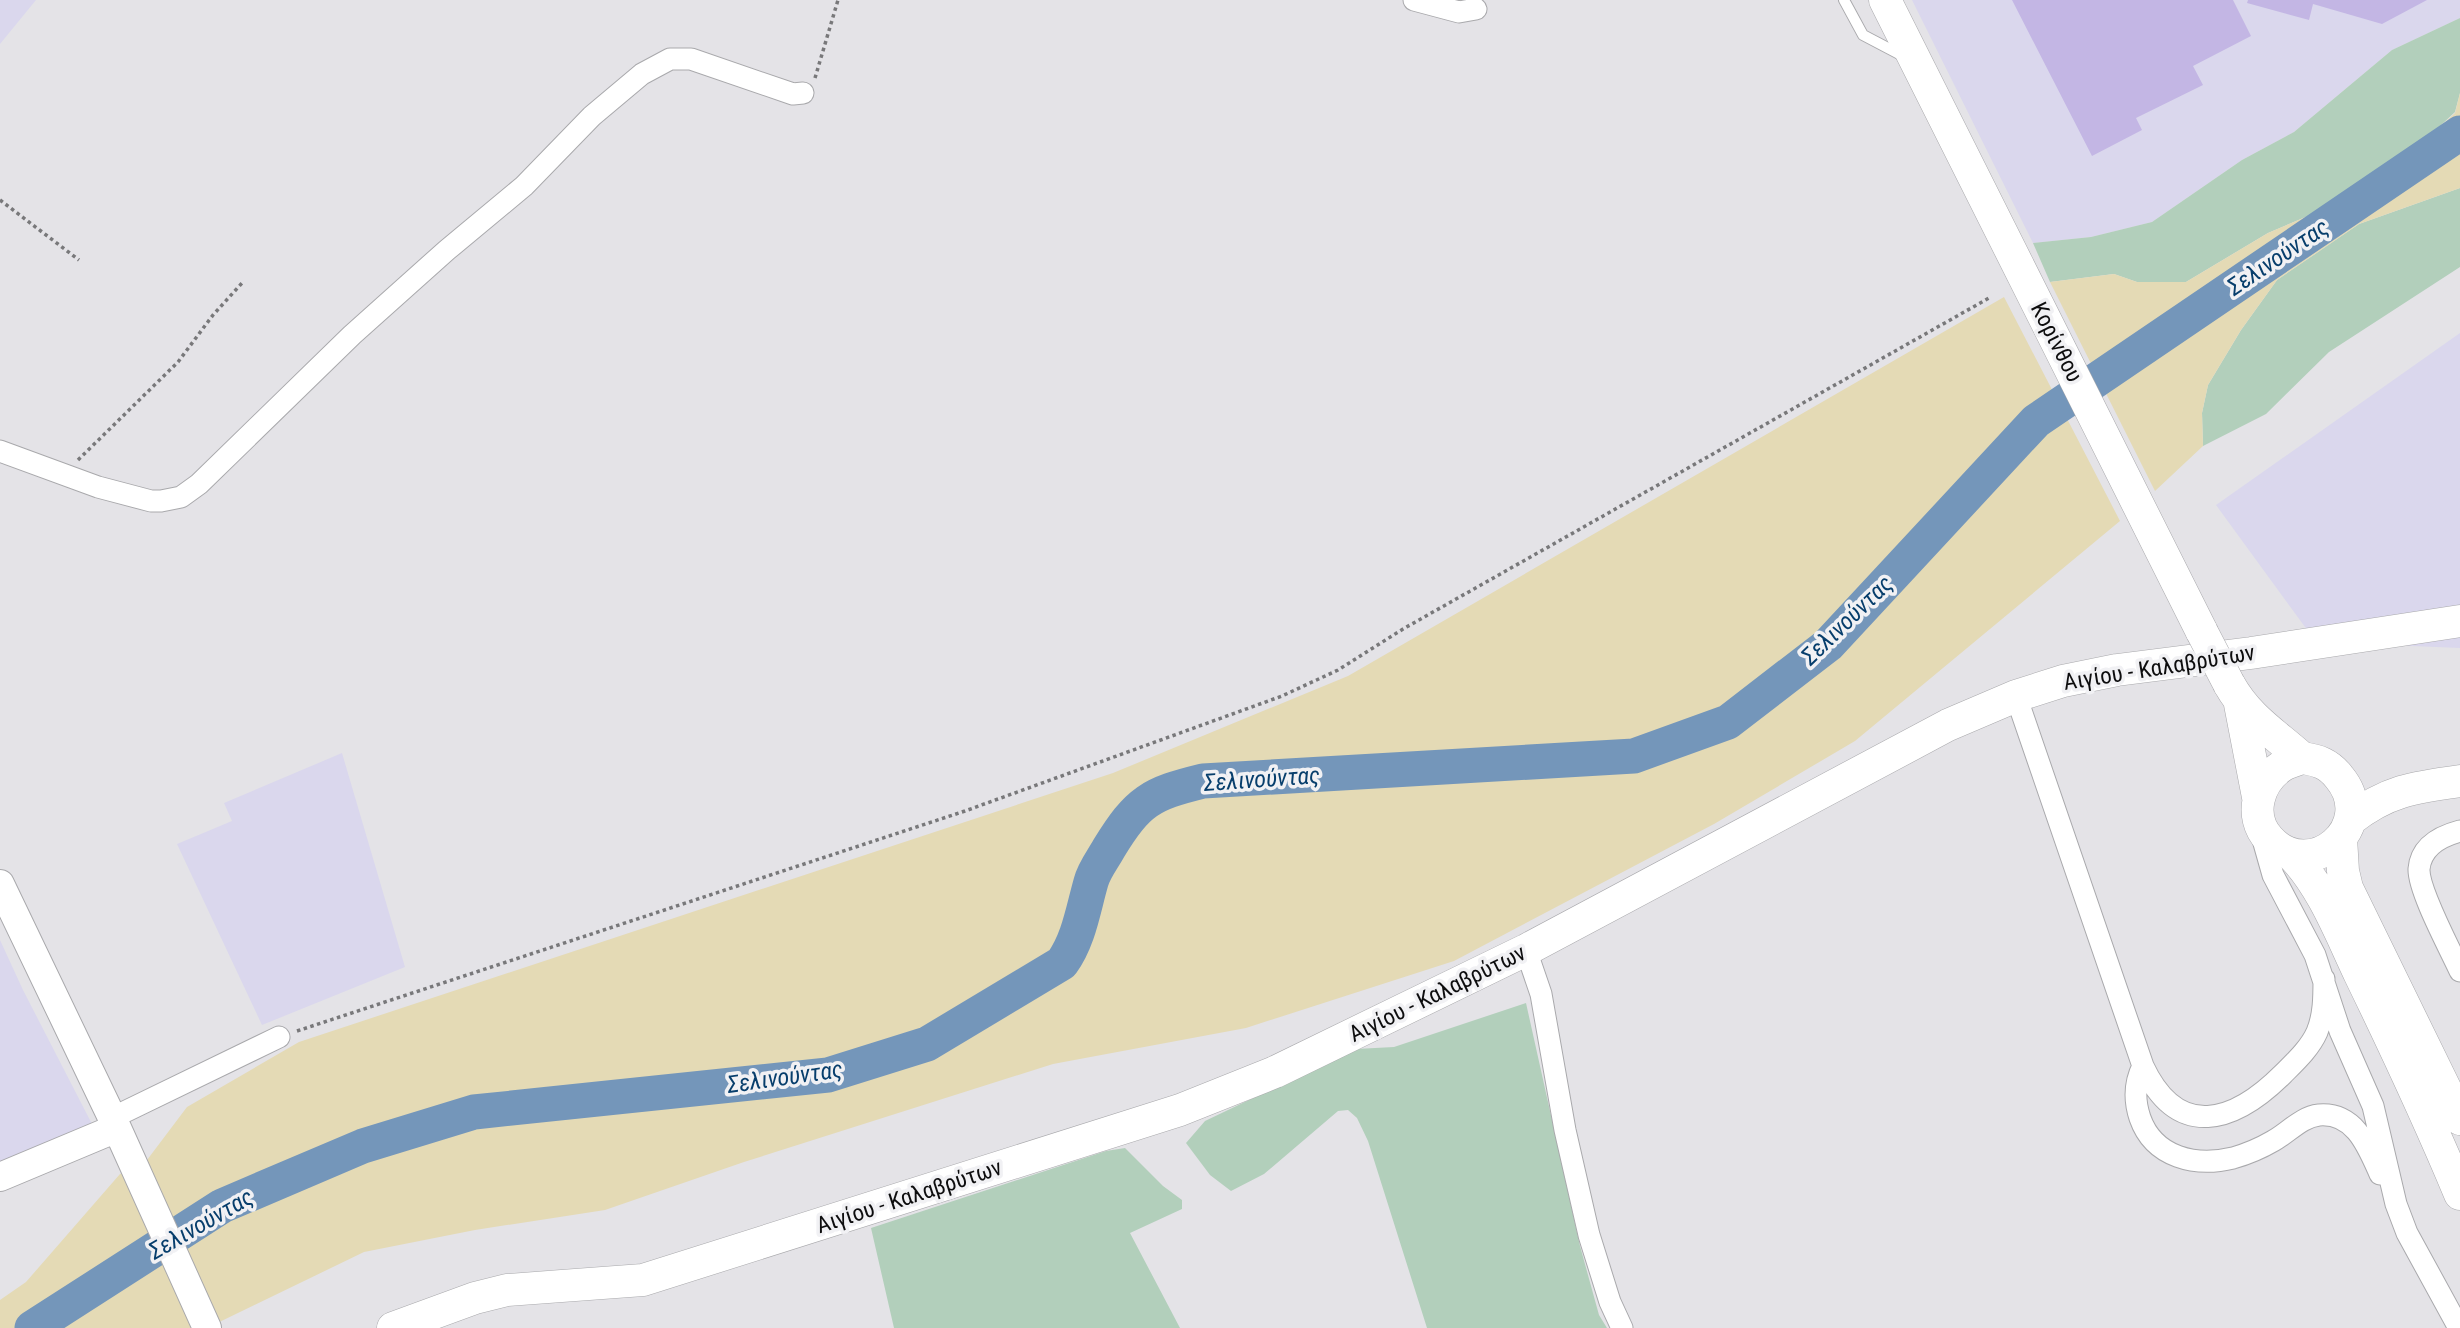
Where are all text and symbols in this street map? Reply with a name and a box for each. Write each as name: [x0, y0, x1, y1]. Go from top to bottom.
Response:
water label: Σελινούντας: [2221, 213, 2334, 302]
street label: Κορίνθου: [2025, 298, 2088, 387]
water label: Σελινούντας: [1795, 570, 1899, 671]
street label: Αιγίου - Καλαβρύτων: [2062, 639, 2257, 696]
water label: Σελινούντας: [1202, 761, 1321, 797]
street label: Αιγίου - Καλαβρύτων: [1344, 939, 1530, 1048]
water label: Σελινούντας: [724, 1055, 845, 1099]
street label: Αιγίου - Καλαβρύτων: [813, 1154, 1005, 1239]
water label: Σελινούντας: [143, 1183, 258, 1266]

